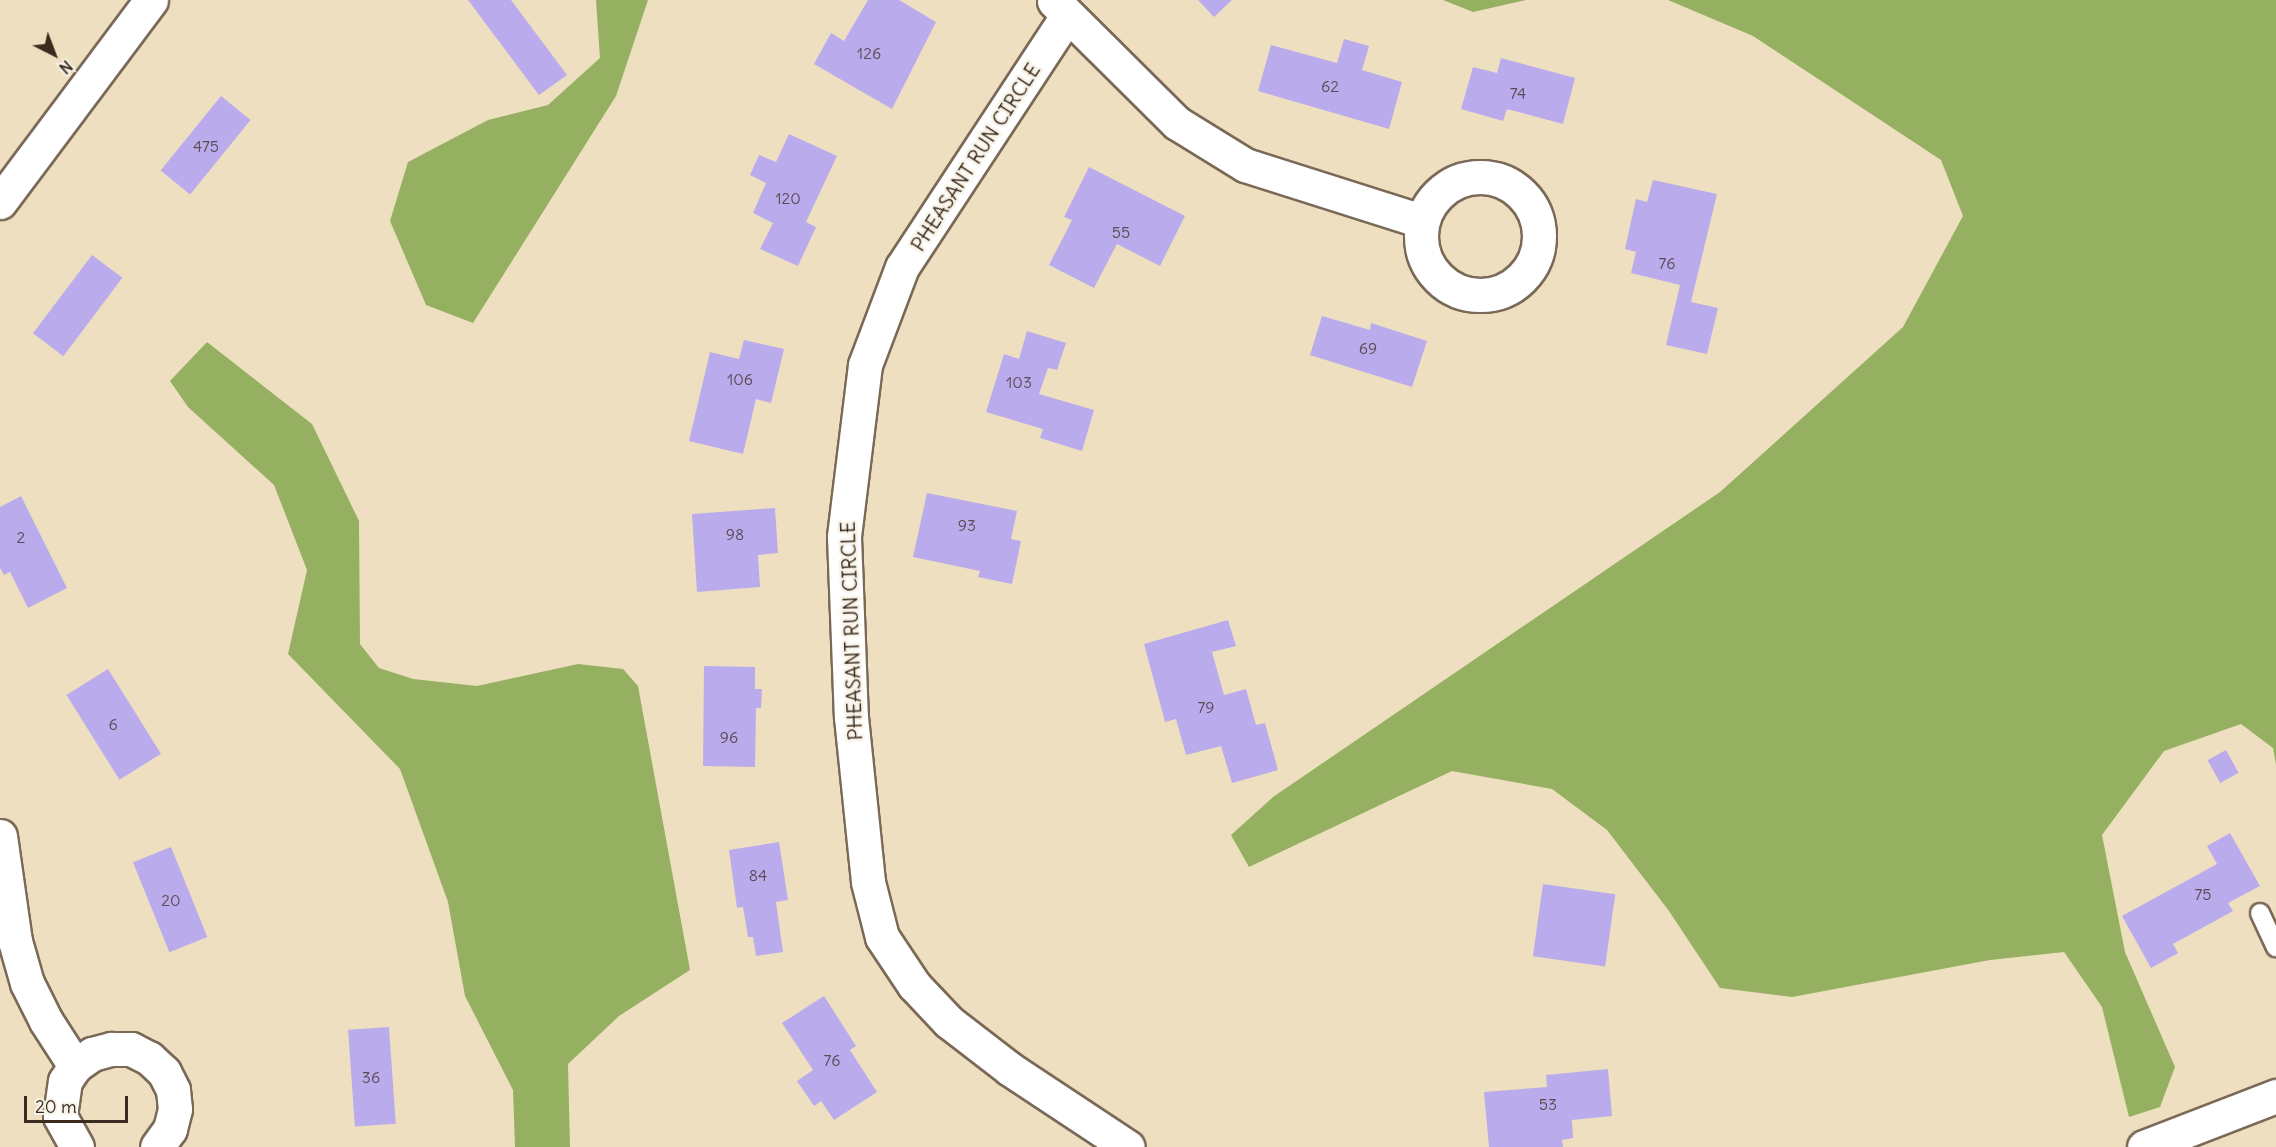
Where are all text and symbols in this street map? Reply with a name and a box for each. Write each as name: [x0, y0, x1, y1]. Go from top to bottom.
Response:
north arrow: [24, 24, 84, 84]
house number: 126: [857, 43, 881, 63]
text: N: [55, 56, 77, 79]
street label: PHEASANT RUN CIRCLE: [905, 59, 1045, 255]
house number: 62: [1321, 76, 1339, 96]
house number: 74: [1510, 83, 1526, 103]
house number: 475: [193, 136, 219, 156]
house number: 120: [775, 188, 801, 208]
house number: 55: [1112, 222, 1130, 242]
house number: 76: [1659, 253, 1675, 273]
house number: 69: [1359, 338, 1377, 358]
house number: 106: [727, 369, 753, 389]
house number: 103: [1006, 372, 1032, 392]
house number: 93: [958, 515, 976, 535]
street label: PHEASANT RUN CIRCLE: [835, 521, 867, 741]
house number: 98: [726, 524, 744, 544]
house number: 2: [17, 527, 25, 547]
house number: 79: [1197, 697, 1215, 717]
house number: 6: [108, 714, 118, 734]
house number: 96: [720, 727, 738, 747]
house number: 84: [749, 865, 767, 885]
house number: 75: [2194, 884, 2212, 904]
house number: 20: [161, 890, 181, 910]
house number: 76: [824, 1050, 840, 1070]
house number: 36: [362, 1067, 380, 1087]
scale bar: [27, 1084, 130, 1122]
house number: 53: [1539, 1094, 1557, 1114]
text: 20 m: [35, 1095, 77, 1118]

